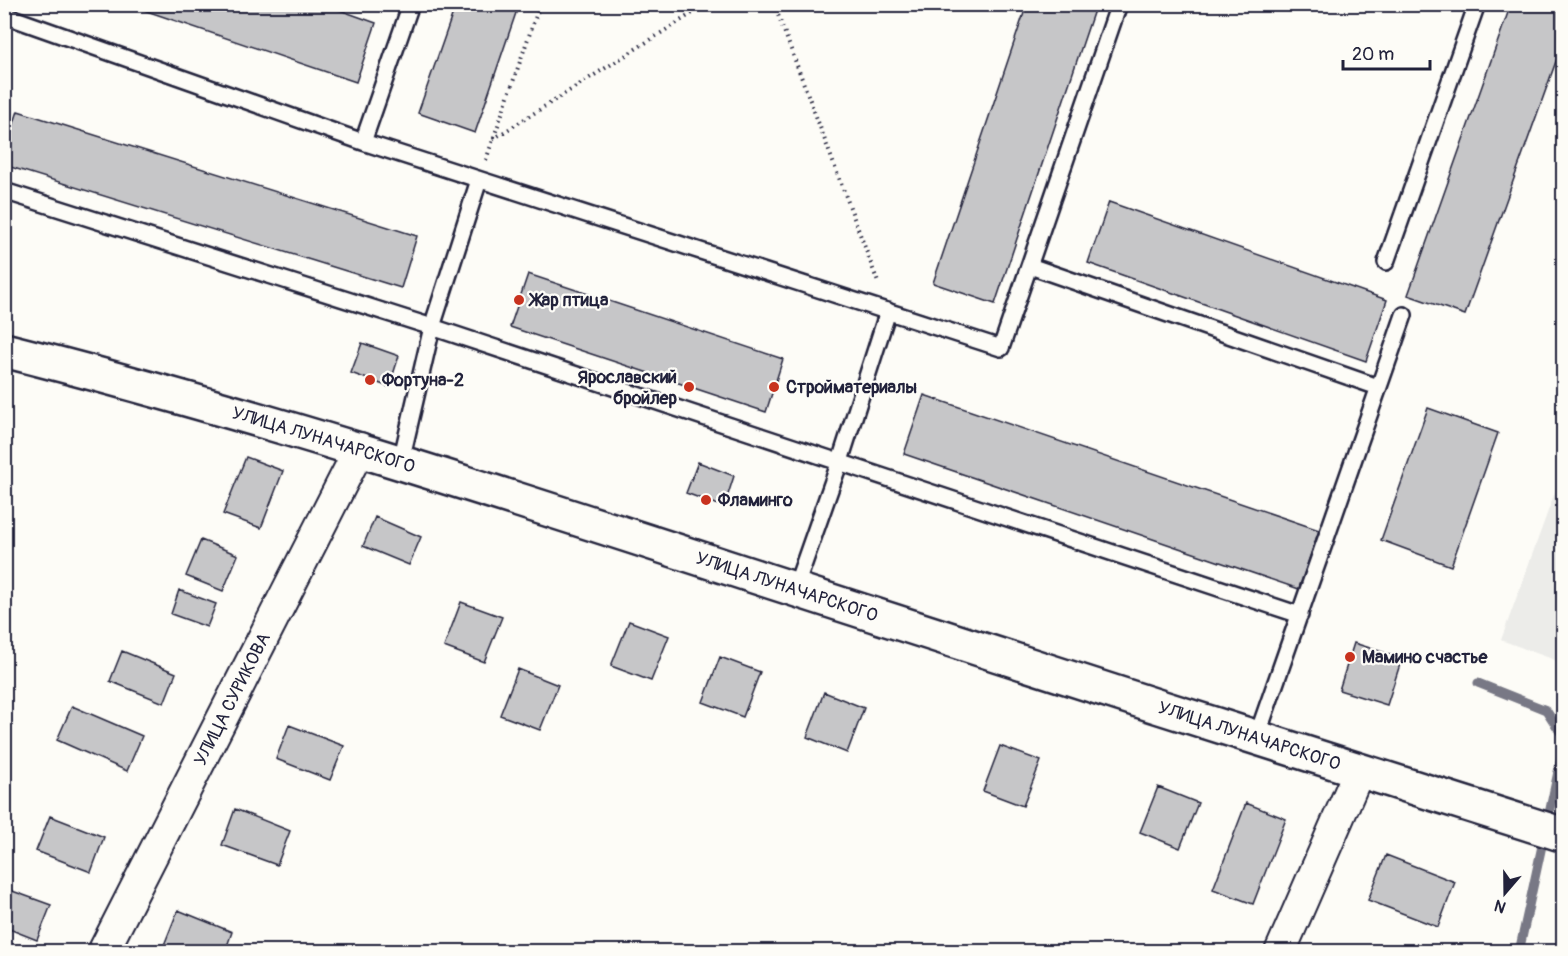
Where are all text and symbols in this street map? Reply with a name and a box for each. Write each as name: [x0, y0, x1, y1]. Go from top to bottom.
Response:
scale bar: [1343, 33, 1430, 71]
text: 20 m: [1352, 43, 1394, 66]
place label: Жар птица: [528, 289, 609, 312]
marker: Жар птица: [512, 293, 526, 307]
place label: Ярославский бройлер: [577, 366, 677, 410]
place label: Фортуна-2: [381, 369, 464, 392]
marker: Фортуна-2: [363, 373, 377, 387]
place label: Стройматериалы: [786, 376, 917, 399]
marker: Ярославский бройлер: [682, 380, 696, 394]
marker: Стройматериалы: [767, 380, 781, 394]
street label: УЛИЦА ЛУНАЧАРСКОГО: [229, 402, 418, 479]
place label: Фламинго: [717, 489, 793, 512]
marker: Фламинго: [699, 493, 713, 507]
street label: УЛИЦА ЛУНАЧАРСКОГО: [693, 547, 881, 627]
street label: УЛИЦА СУРИКОВА: [189, 629, 276, 770]
place label: Мамино счастье: [1362, 646, 1488, 669]
marker: Мамино счастье: [1343, 650, 1357, 664]
street label: УЛИЦА ЛУНАЧАРСКОГО: [1155, 696, 1343, 776]
north arrow: [1475, 863, 1535, 923]
text: N: [1492, 895, 1509, 917]

